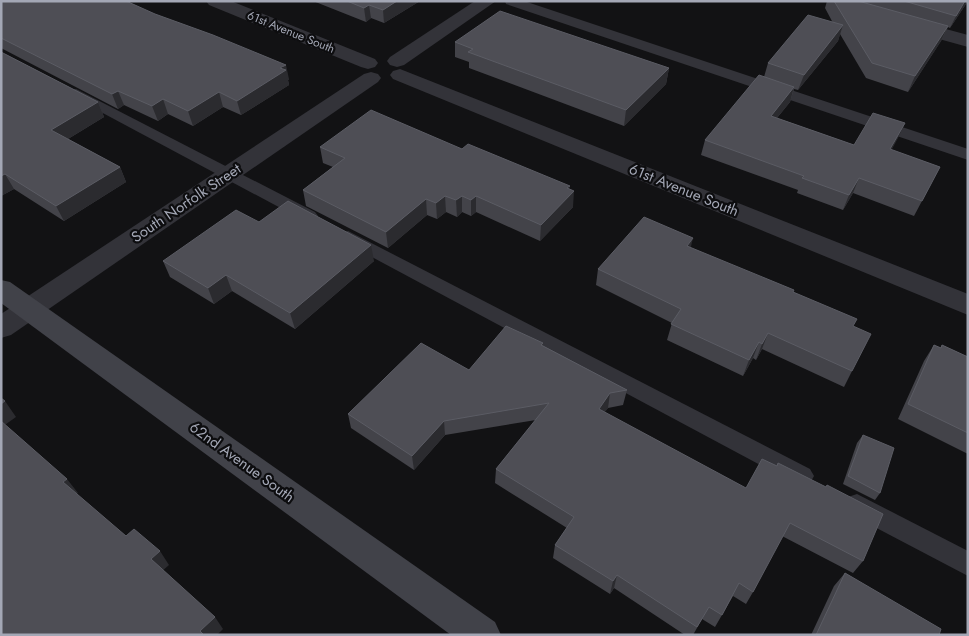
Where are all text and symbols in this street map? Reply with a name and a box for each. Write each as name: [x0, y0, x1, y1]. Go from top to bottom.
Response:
street label: 61st Avenue South: [244, 6, 338, 58]
street label: South Norfolk Street: [127, 158, 246, 248]
street label: 61st Avenue South: [626, 158, 742, 222]
street label: 62nd Avenue South: [185, 416, 299, 508]

